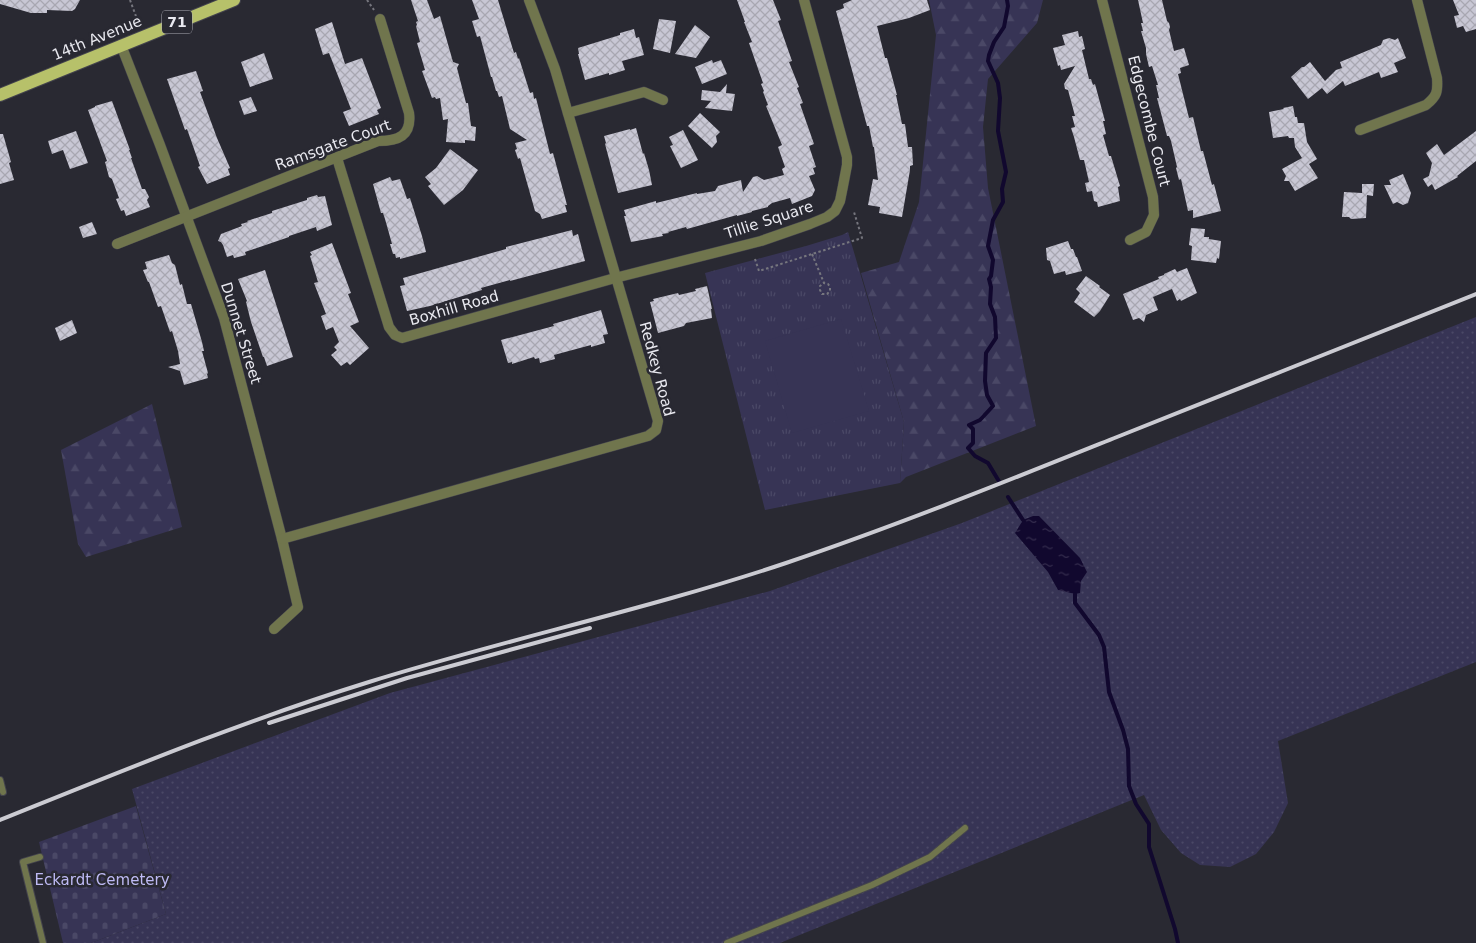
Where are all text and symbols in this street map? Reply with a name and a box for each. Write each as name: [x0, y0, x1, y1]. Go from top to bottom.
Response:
road number: 71: [162, 11, 192, 34]
street label: 14th Avenue: [50, 12, 144, 64]
street label: Edgecombe Court: [1124, 54, 1174, 189]
street label: Ramsgate Court: [273, 116, 393, 174]
street label: Tillie Square: [721, 197, 816, 243]
street label: Dunnet Street: [217, 280, 265, 386]
street label: Boxhill Road: [407, 287, 501, 329]
street label: Redkey Road: [636, 320, 678, 418]
park label: Eckardt Cemetery: [34, 871, 170, 889]

